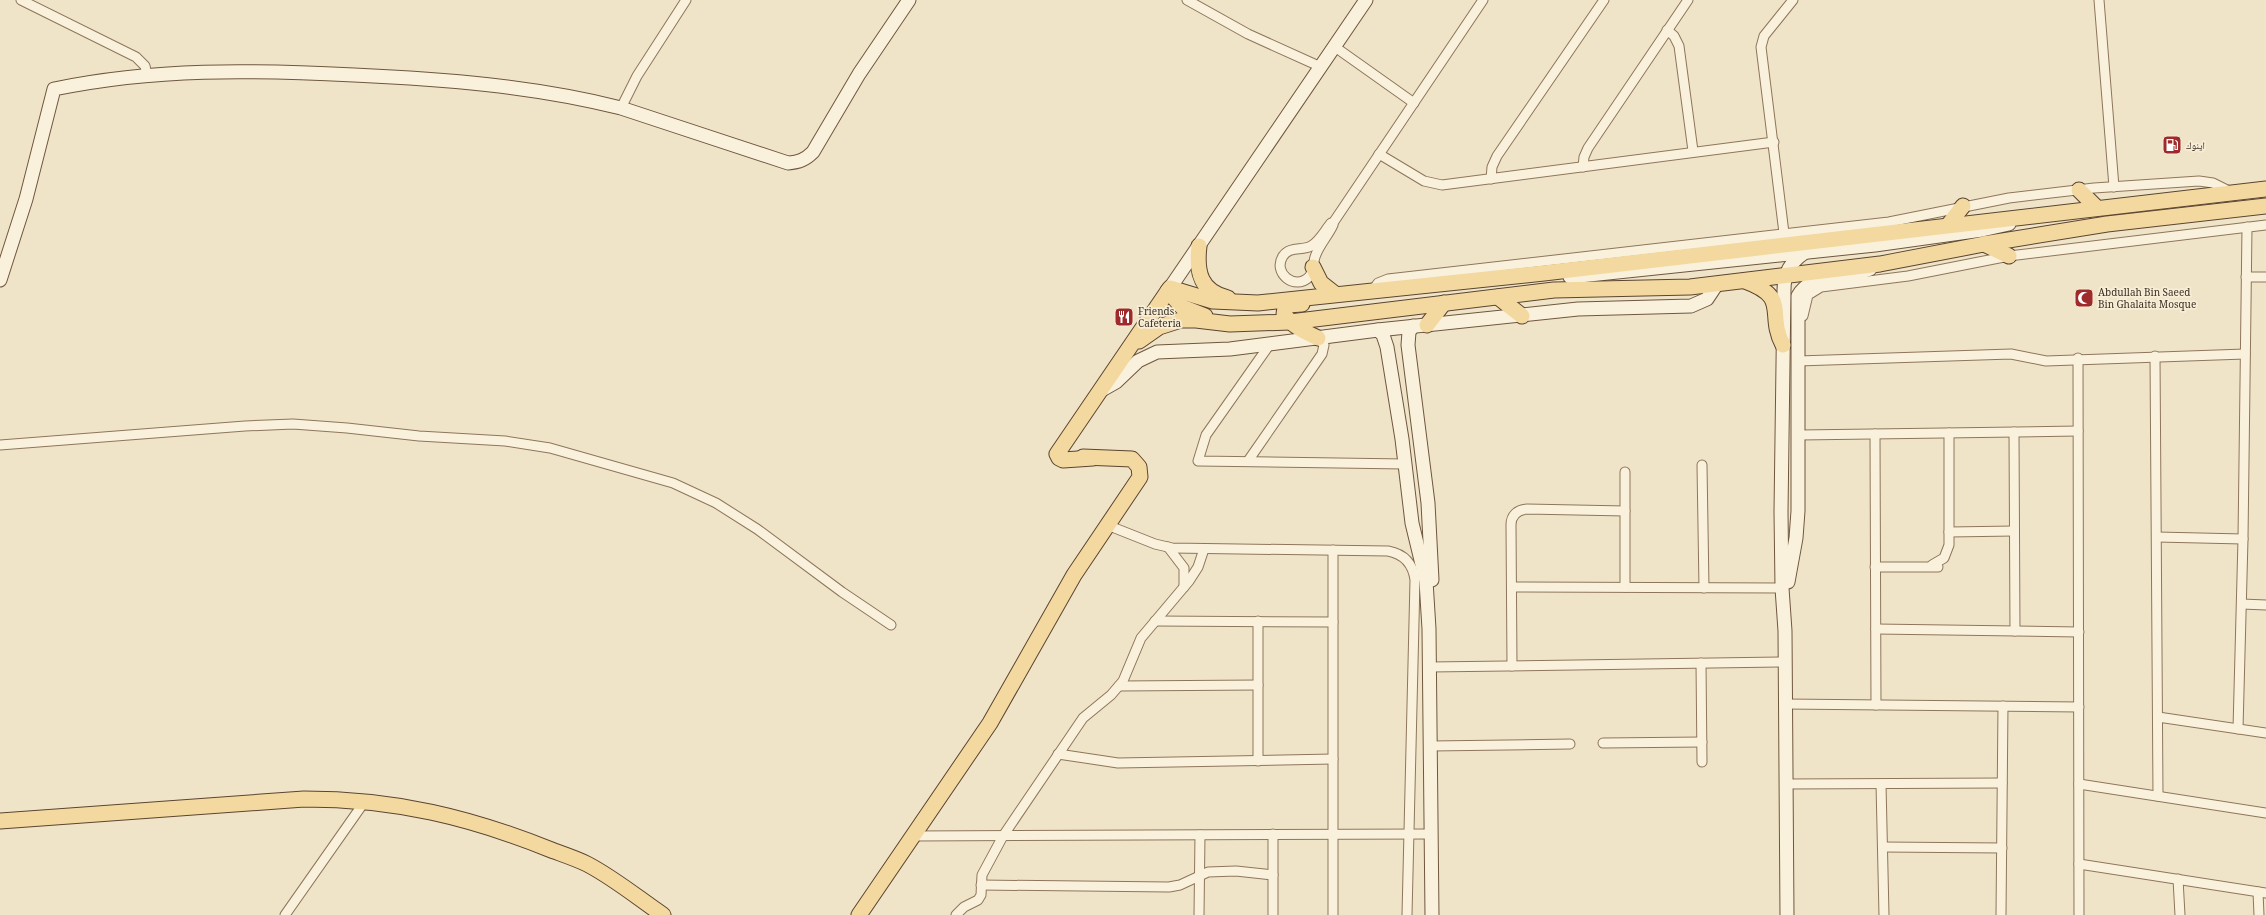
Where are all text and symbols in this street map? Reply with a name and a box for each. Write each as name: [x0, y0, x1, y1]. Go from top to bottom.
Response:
fuel station icon: اينوك: [2161, 134, 2183, 156]
place label: اينوك: [2186, 138, 2205, 155]
place label: Abdullah Bin Saeed Bin Ghalaita Mosque: [2098, 285, 2196, 314]
mosque icon: Abdullah Bin Saeed Bin Ghalaita Mosque: [2073, 287, 2095, 309]
place label: Friends Cafeteria: [1138, 304, 1182, 333]
restaurant icon: Friends Cafeteria: [1113, 306, 1135, 328]

